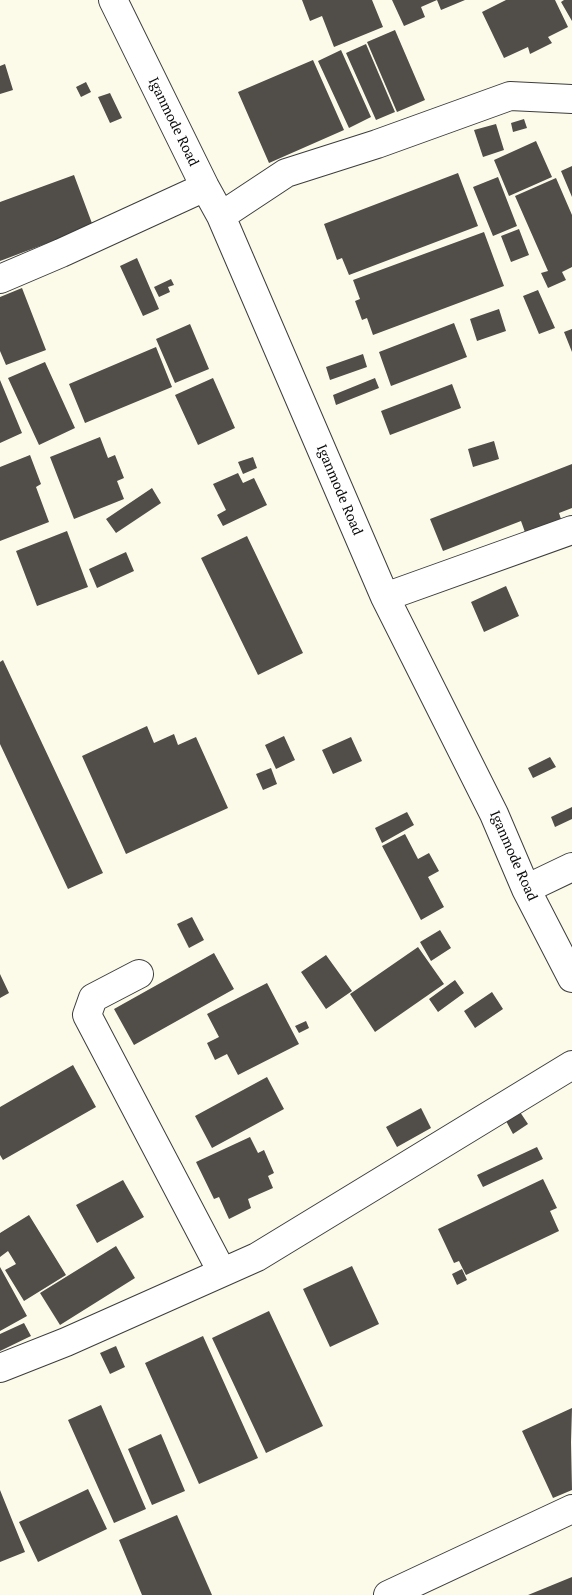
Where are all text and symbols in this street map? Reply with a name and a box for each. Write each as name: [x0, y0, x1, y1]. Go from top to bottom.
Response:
street label: Iganmode Road: [144, 75, 202, 169]
street label: Iganmode Road: [312, 442, 366, 538]
street label: Iganmode Road: [486, 808, 540, 904]

